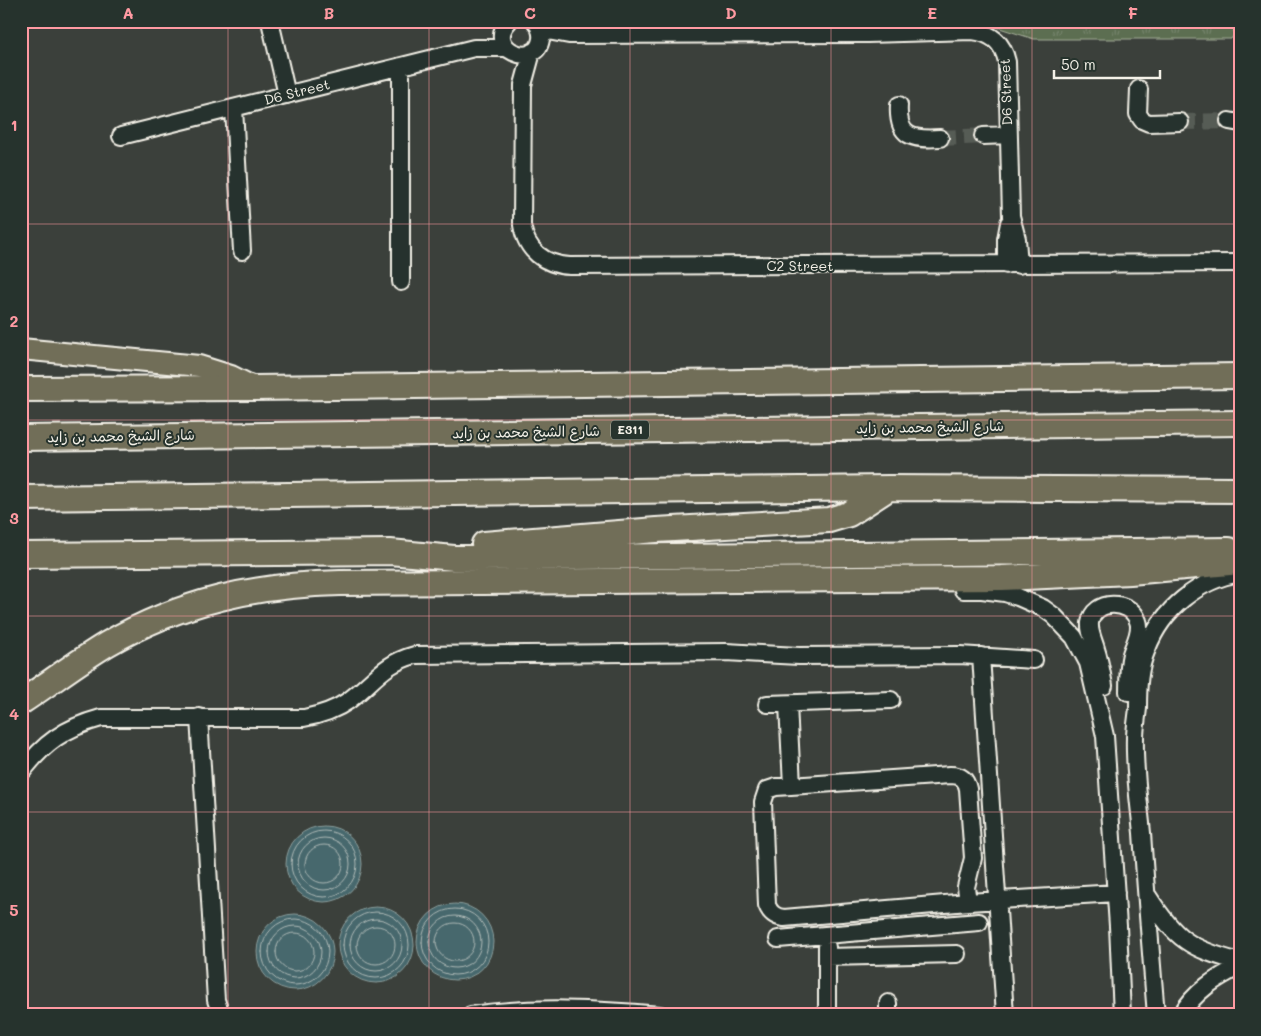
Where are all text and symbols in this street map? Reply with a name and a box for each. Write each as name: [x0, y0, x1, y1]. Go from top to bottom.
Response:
text: A: [122, 2, 134, 23]
text: B: [324, 2, 334, 23]
text: C: [524, 2, 536, 23]
text: D: [725, 2, 737, 23]
text: E: [927, 2, 937, 23]
text: F: [1128, 2, 1138, 23]
scale bar: [1054, 48, 1160, 80]
text: 50 m: [1061, 54, 1096, 74]
street label: D6 Street: [995, 58, 1016, 126]
street label: D6 Street: [262, 74, 332, 109]
text: 1: [10, 114, 18, 135]
street label: C2 Street: [767, 256, 833, 275]
text: 2: [10, 310, 19, 331]
street label: شارع الشيخ محمد بن زايد: [856, 416, 1004, 438]
road number: E311: [611, 420, 649, 440]
street label: شارع الشيخ محمد بن زايد: [452, 421, 600, 443]
street label: شارع الشيخ محمد بن زايد: [47, 425, 195, 447]
text: 3: [9, 507, 19, 528]
text: 4: [9, 703, 19, 724]
text: 5: [9, 899, 19, 920]

